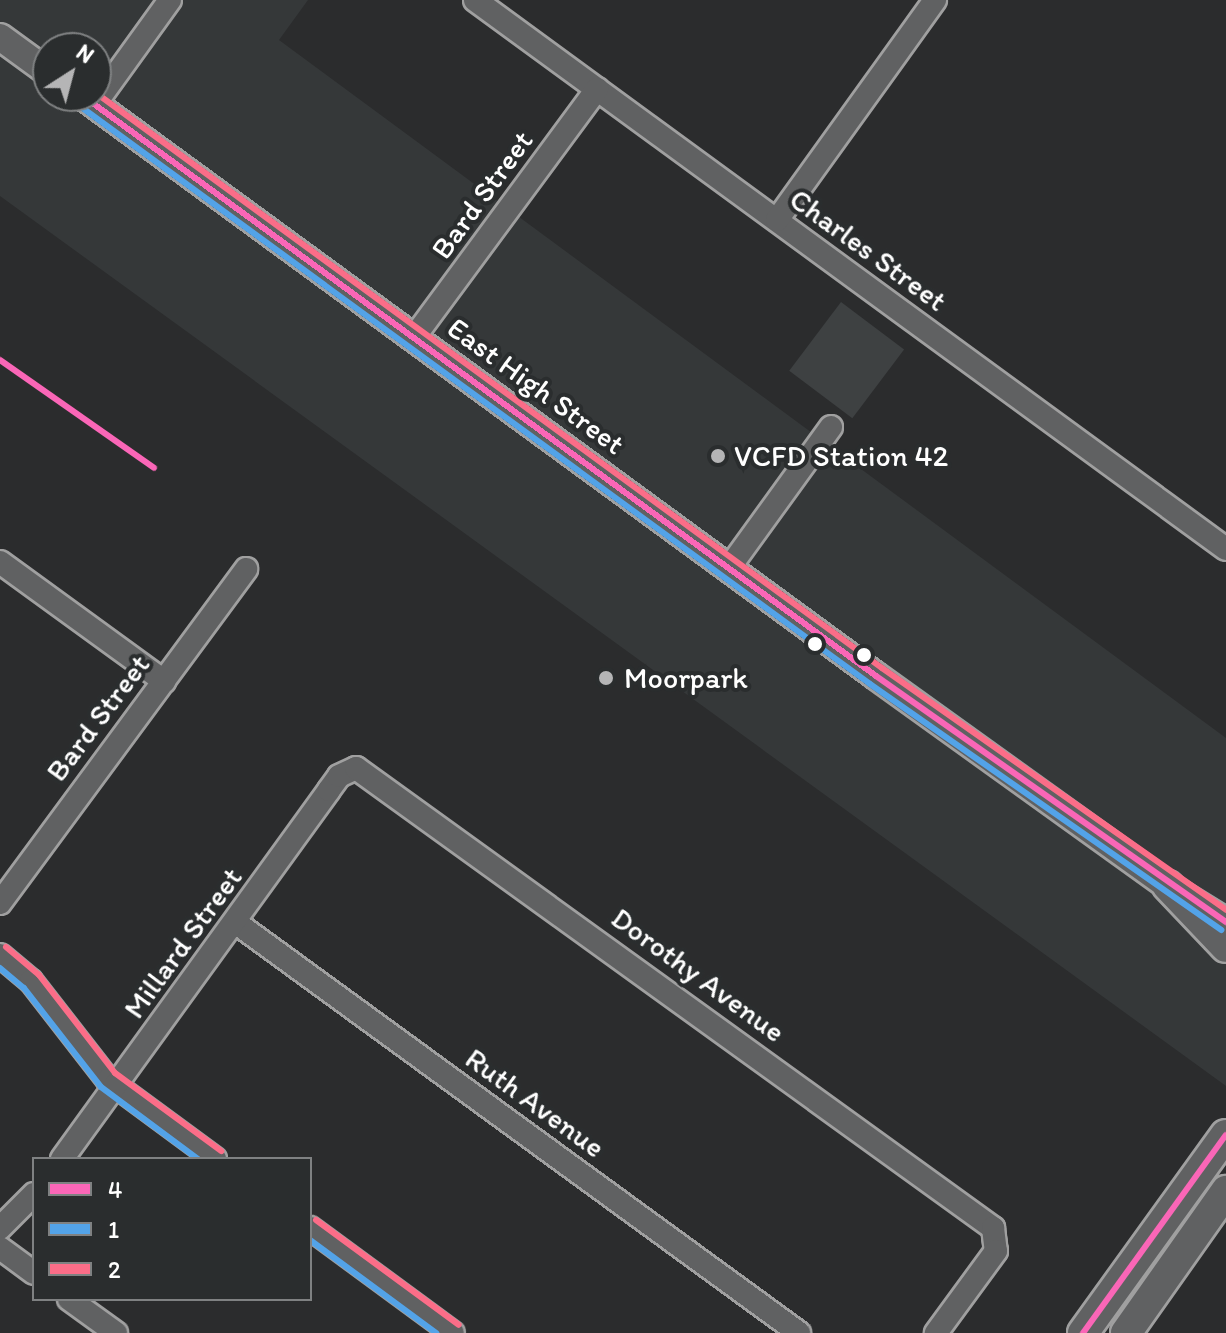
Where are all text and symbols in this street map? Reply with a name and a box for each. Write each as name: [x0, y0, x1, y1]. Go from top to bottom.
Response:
north arrow: [32, 32, 112, 112]
text: N: [71, 39, 99, 69]
street label: Bard Street: [424, 124, 540, 266]
street label: Charles Street: [783, 181, 953, 319]
street label: East High Street: [441, 310, 631, 462]
place label: VCFD Station 42: [734, 438, 948, 474]
marker: VCFD Station 42: [709, 447, 727, 465]
unlabelled marker: [807, 636, 823, 652]
unlabelled marker: [856, 647, 872, 663]
street label: Bard Street: [39, 648, 157, 788]
place label: Moorpark: [624, 660, 748, 696]
marker: Moorpark: [595, 667, 617, 689]
street label: Millard Street: [116, 861, 250, 1025]
street label: Dorothy Avenue: [605, 900, 791, 1050]
street label: Ruth Avenue: [459, 1041, 611, 1165]
legend: [32, 1157, 312, 1301]
text: 4: [108, 1175, 122, 1204]
text: 1: [108, 1215, 119, 1244]
text: 2: [108, 1255, 121, 1284]

